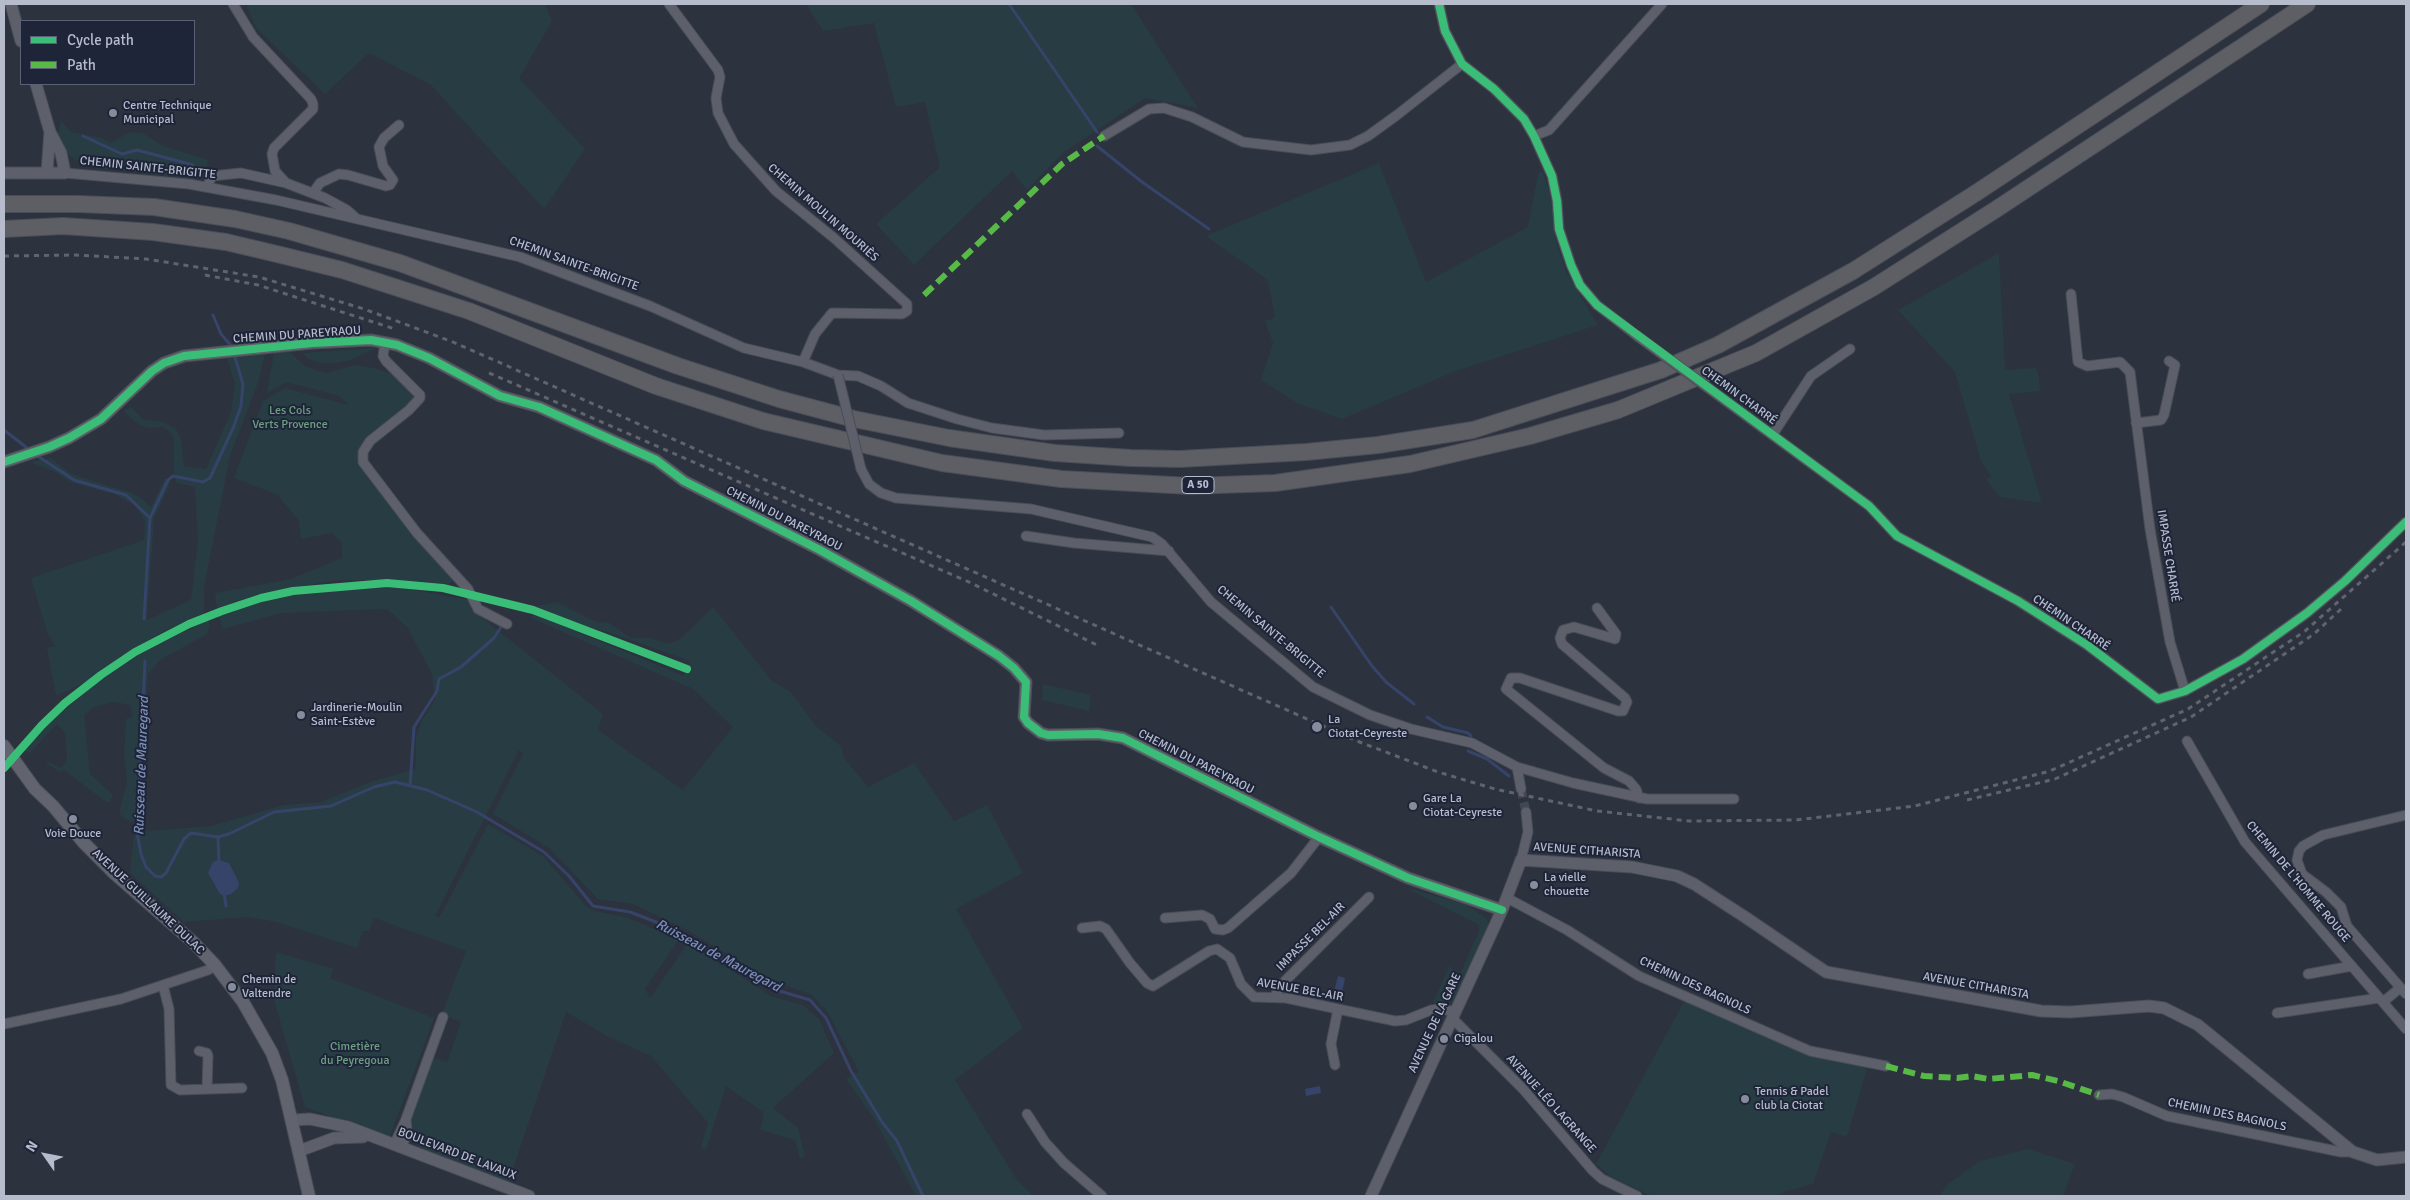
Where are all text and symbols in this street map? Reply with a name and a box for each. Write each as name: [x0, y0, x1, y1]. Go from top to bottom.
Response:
legend: [20, 20, 195, 85]
text: Cycle path: [67, 31, 134, 49]
text: Path: [67, 56, 96, 74]
place label: Centre Technique Municipal: [123, 99, 212, 127]
marker: Centre Technique Municipal: [107, 107, 119, 119]
street label: CHEMIN SAINTE-BRIGITTE: [79, 154, 217, 182]
street label: CHEMIN MOULIN MOURIÈS: [765, 161, 881, 265]
street label: CHEMIN SAINTE-BRIGITTE: [507, 234, 641, 294]
street label: CHEMIN DU PAREYRAOU: [232, 323, 362, 347]
street label: CHEMIN CHARRÉ: [1698, 364, 1780, 428]
park label: Les Cols Verts Provence: [252, 404, 328, 432]
road number: A 50: [1182, 476, 1214, 494]
street label: CHEMIN DU PAREYRAOU: [724, 483, 844, 555]
street label: IMPASSE CHARRÉ: [2154, 509, 2182, 603]
street label: CHEMIN SAINTE-BRIGITTE: [1214, 582, 1328, 682]
street label: CHEMIN CHARRÉ: [2030, 592, 2112, 654]
water label: Ruisseau de Mauregard: [131, 696, 153, 836]
place label: Jardinerie-Moulin Saint-Estève: [311, 701, 402, 729]
marker: Jardinerie-Moulin Saint-Estève: [295, 709, 307, 721]
place label: La Ciotat-Ceyreste: [1328, 713, 1407, 741]
marker: La Ciotat-Ceyreste: [1310, 720, 1324, 734]
street label: CHEMIN DU PAREYRAOU: [1136, 726, 1256, 798]
place label: Gare La Ciotat-Ceyreste: [1423, 792, 1502, 820]
marker: Gare La Ciotat-Ceyreste: [1407, 800, 1419, 812]
marker: Voie Douce: [67, 813, 79, 825]
street label: CHEMIN DE L'HOMME ROUGE: [2243, 818, 2353, 946]
place label: Voie Douce: [45, 827, 101, 841]
street label: AVENUE CITHARISTA: [1533, 840, 1641, 862]
street label: AVENUE GUILLAUME DULAC: [89, 846, 207, 958]
place label: La vielle chouette: [1544, 871, 1589, 899]
marker: La vielle chouette: [1528, 879, 1540, 891]
street label: IMPASSE BEL-AIR: [1274, 900, 1348, 974]
water label: Ruisseau de Mauregard: [653, 916, 783, 996]
street label: CHEMIN DES BAGNOLS: [1637, 954, 1753, 1018]
street label: AVENUE CITHARISTA: [1922, 970, 2030, 1002]
street label: AVENUE DE LA GARE: [1406, 971, 1464, 1075]
place label: Chemin de Valtendre: [242, 973, 296, 1001]
street label: AVENUE BEL-AIR: [1256, 975, 1344, 1005]
marker: Chemin de Valtendre: [226, 981, 238, 993]
place label: Cigalou: [1454, 1032, 1493, 1046]
marker: Cigalou: [1438, 1033, 1450, 1045]
park label: Cimetière du Peyregoua: [321, 1040, 389, 1068]
street label: AVENUE LÉO LAGRANGE: [1503, 1052, 1599, 1156]
place label: Tennis & Padel club la Ciotat: [1755, 1085, 1829, 1113]
marker: Tennis & Padel club la Ciotat: [1739, 1093, 1751, 1105]
street label: CHEMIN DES BAGNOLS: [2166, 1095, 2288, 1135]
street label: BOULEVARD DE LAVAUX: [396, 1125, 518, 1183]
north arrow: [20, 1130, 70, 1180]
text: N: [22, 1138, 42, 1155]

